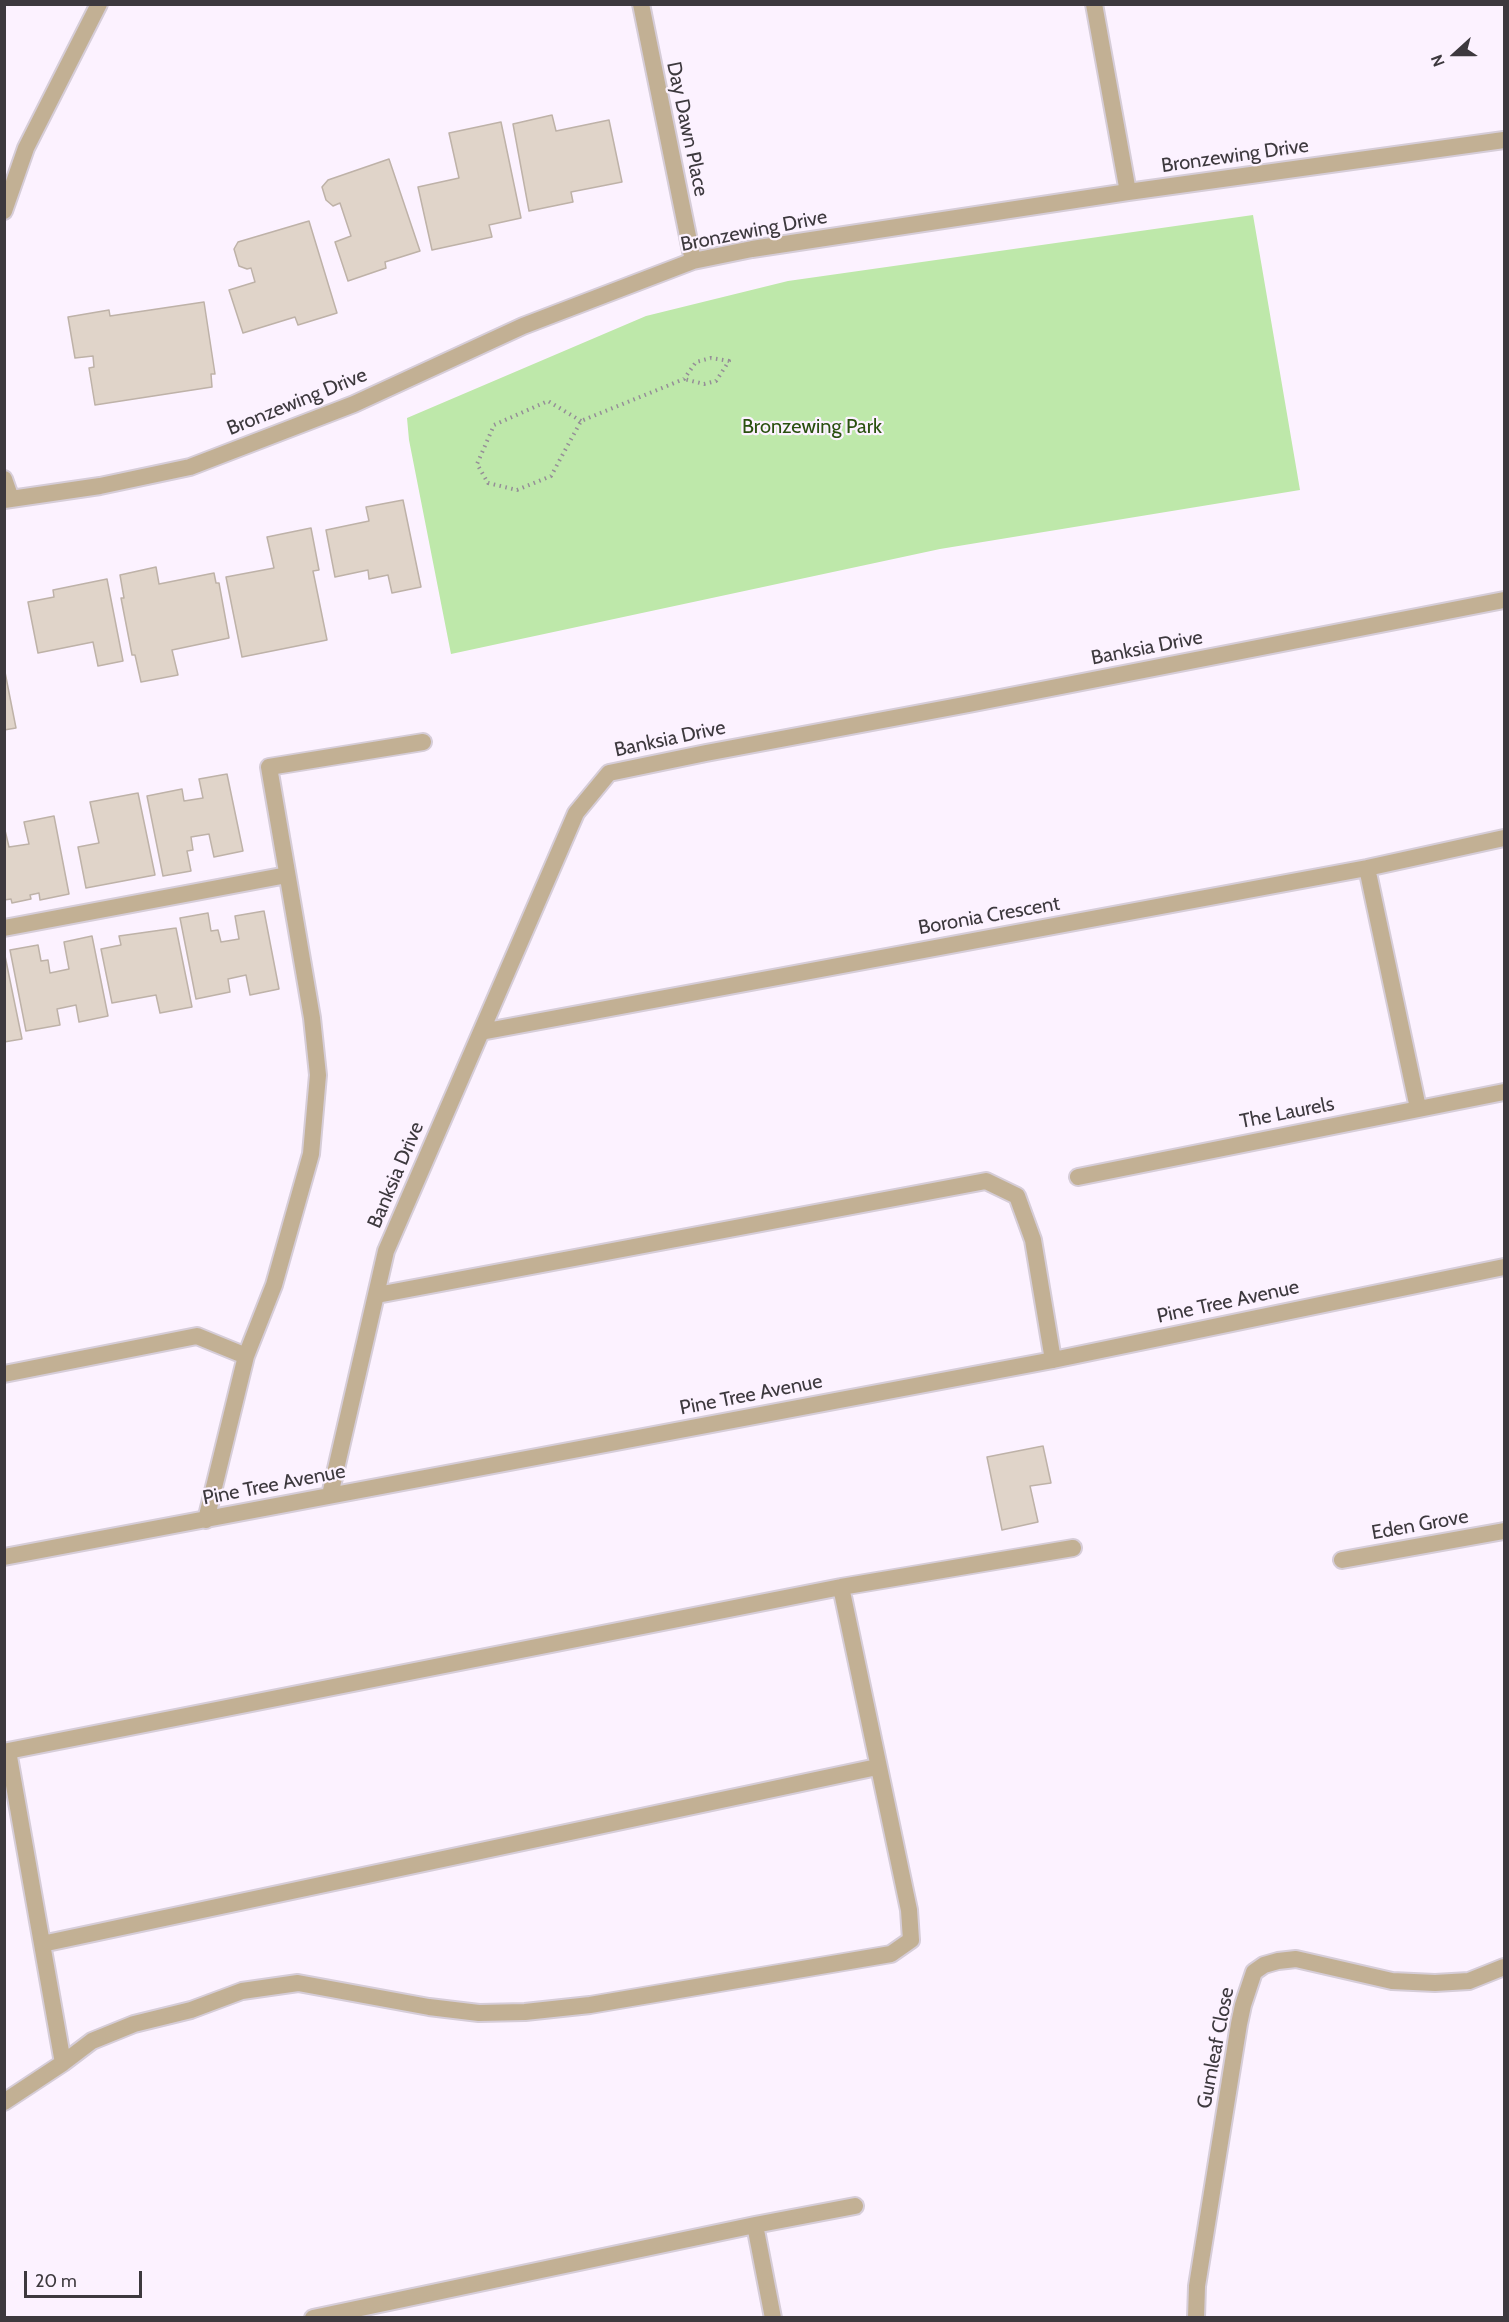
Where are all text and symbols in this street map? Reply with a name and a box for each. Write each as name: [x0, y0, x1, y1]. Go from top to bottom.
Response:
north arrow: [1425, 24, 1485, 84]
text: N: [1427, 52, 1449, 69]
street label: Day Dawn Place: [661, 60, 713, 198]
street label: Bronzewing Drive: [1160, 134, 1310, 178]
street label: Bronzewing Drive: [679, 205, 829, 257]
street label: Bronzewing Drive: [224, 363, 370, 441]
park label: Bronzewing Park: [742, 415, 882, 439]
street label: Banksia Drive: [1089, 625, 1205, 671]
street label: Banksia Drive: [612, 715, 728, 763]
street label: Boronia Crescent: [916, 892, 1062, 940]
street label: The Laurels: [1238, 1092, 1336, 1134]
street label: Banksia Drive: [363, 1118, 429, 1232]
street label: Pine Tree Avenue: [1155, 1275, 1301, 1329]
street label: Pine Tree Avenue: [678, 1369, 824, 1421]
street label: Pine Tree Avenue: [201, 1459, 347, 1511]
street label: Eden Grove: [1370, 1505, 1470, 1545]
street label: Gumleaf Close: [1192, 1985, 1240, 2111]
scale bar: [27, 2259, 146, 2297]
text: 20 m: [35, 2270, 77, 2292]

